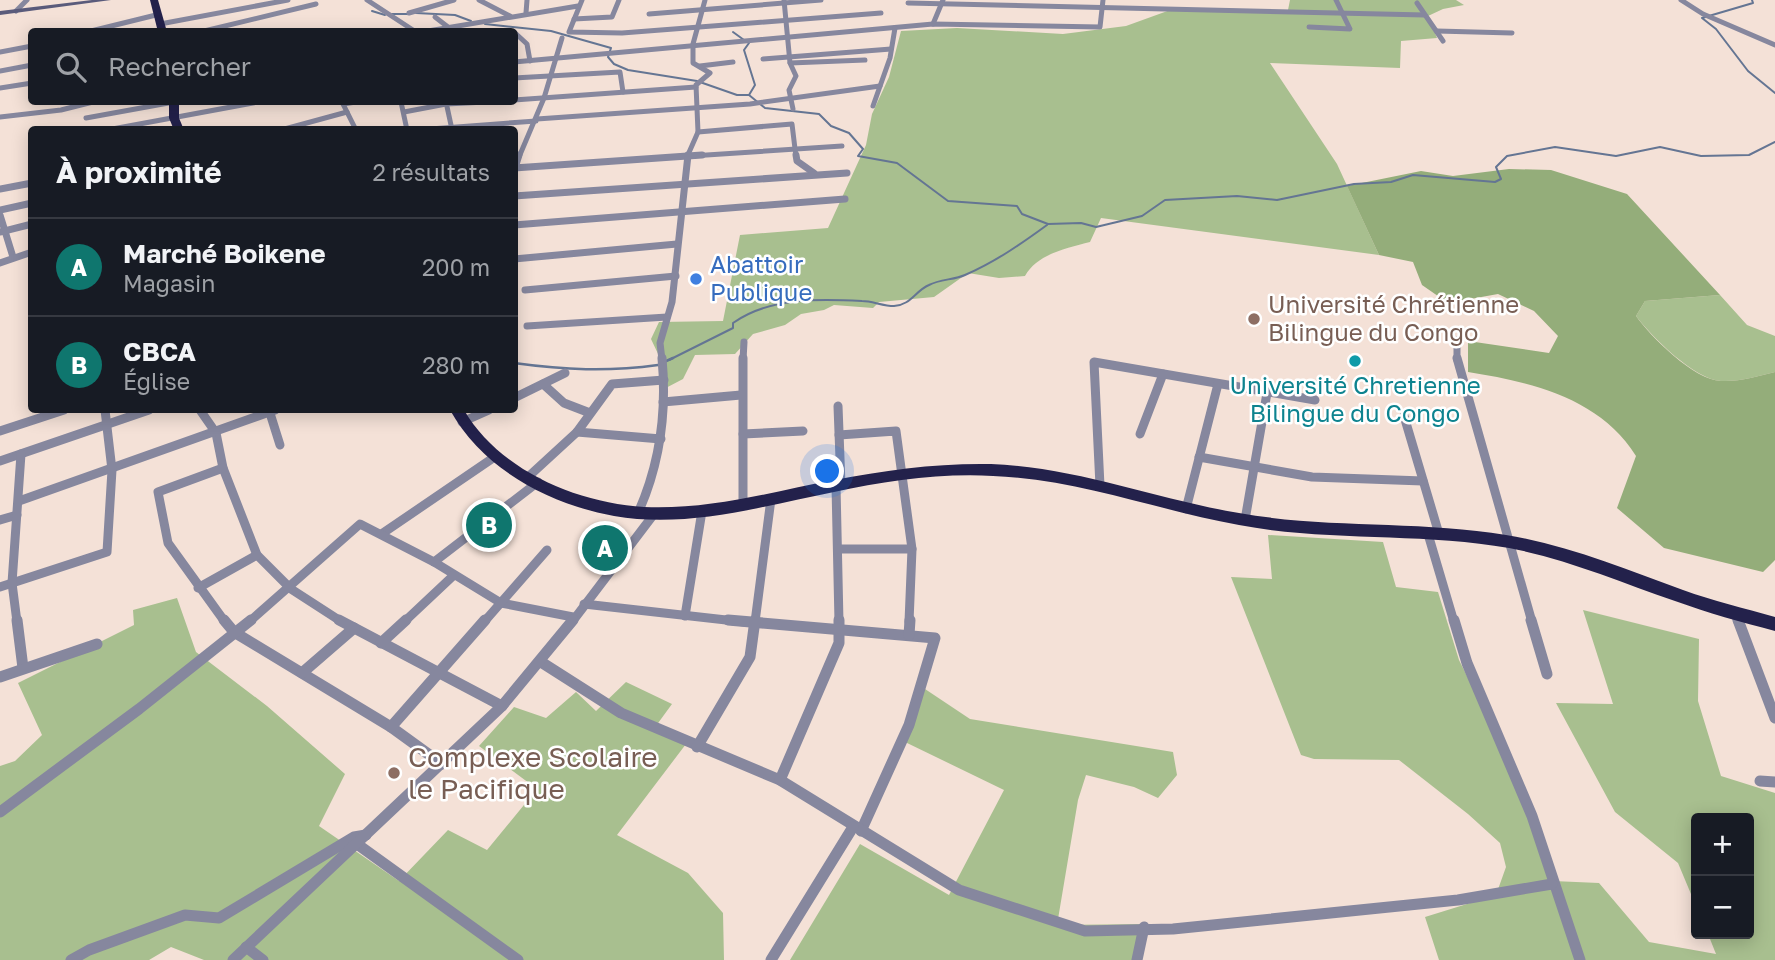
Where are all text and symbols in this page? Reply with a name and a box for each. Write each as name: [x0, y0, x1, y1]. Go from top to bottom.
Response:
search box: [28, 28, 518, 105]
icon: search: [52, 48, 90, 86]
text: Rechercher: [108, 51, 251, 82]
text: À proximité: [56, 154, 222, 190]
text: 2 résultats: [372, 158, 490, 186]
text: Marché Boikene: [123, 238, 326, 269]
place label: Abattoir Publique: [710, 249, 812, 306]
text: A: [71, 253, 87, 281]
text: 200 m: [422, 253, 490, 281]
text: Magasin: [123, 269, 215, 297]
marker: Abattoir Publique: [688, 271, 704, 287]
place label: Université Chrétienne Bilingue du Congo: [1268, 289, 1519, 346]
marker: Université Chrétienne Bilingue du Congo: [1246, 311, 1262, 327]
text: CBCA: [123, 336, 196, 367]
text: B: [71, 351, 87, 379]
text: 280 m: [422, 351, 490, 379]
marker: Université Chretienne Bilingue du Congo: [1347, 353, 1363, 369]
text: Église: [123, 367, 190, 395]
place label: Université Chretienne Bilingue du Congo: [1229, 370, 1481, 427]
your location: [810, 454, 844, 488]
pin: B: [466, 499, 512, 551]
pin: A: [582, 522, 628, 574]
place label: Complexe Scolaire le Pacifique: [408, 740, 657, 805]
marker: Complexe Scolaire le Pacifique: [386, 765, 402, 781]
map controls: [1691, 813, 1754, 939]
button: +: [1691, 813, 1754, 876]
button: −: [1691, 876, 1754, 939]

